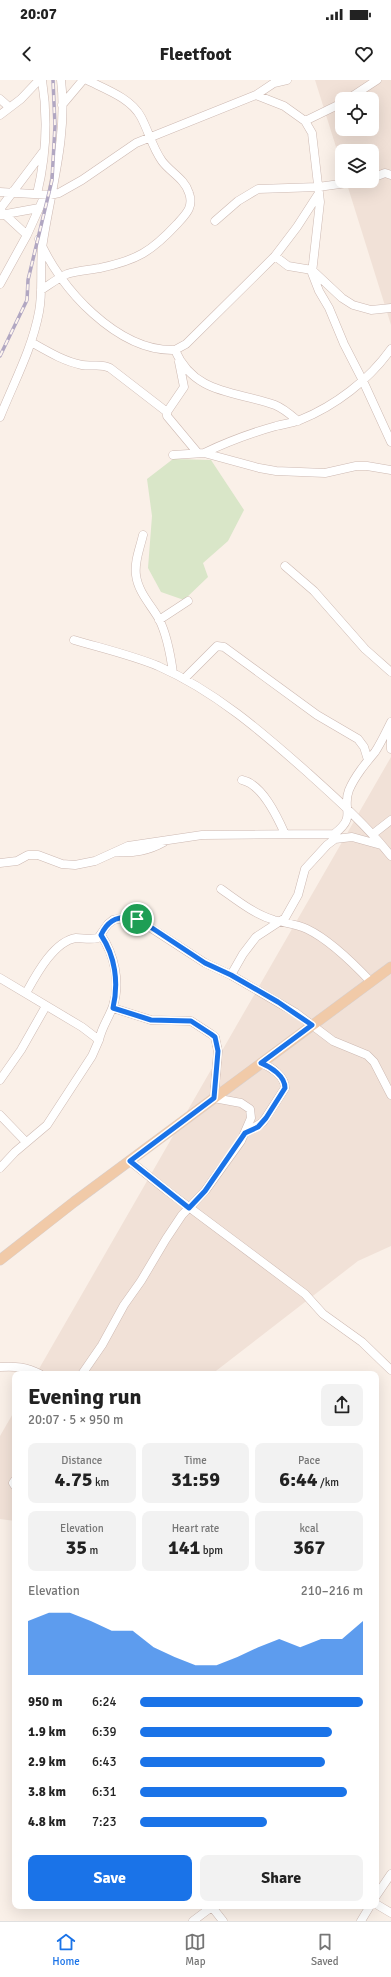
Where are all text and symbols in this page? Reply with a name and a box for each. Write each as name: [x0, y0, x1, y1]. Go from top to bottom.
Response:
text: 20:07: [20, 5, 57, 23]
icon: back: [16, 43, 38, 65]
text: Fleetfoot: [159, 43, 232, 65]
icon: heart: [353, 43, 375, 65]
map controls: [335, 92, 379, 188]
button: locate: [335, 92, 379, 136]
button: layers: [335, 144, 379, 188]
pin: [120, 902, 154, 936]
icon: arrive: [126, 908, 148, 930]
text: Evening run: [28, 1383, 142, 1410]
button: share: [321, 1384, 363, 1426]
text: 20:07 · 5 × 950 m: [28, 1412, 123, 1428]
text: Distance: [61, 1454, 102, 1467]
text: Time: [184, 1454, 207, 1467]
text: Pace: [298, 1454, 320, 1467]
text: 4.75: [54, 1467, 93, 1492]
text: 31:59: [171, 1467, 220, 1492]
text: 6:44: [279, 1467, 318, 1492]
text: km: [93, 1476, 109, 1489]
text: /km: [318, 1476, 339, 1489]
text: Elevation: [60, 1522, 104, 1535]
text: Heart rate: [172, 1522, 219, 1535]
text: kcal: [300, 1522, 319, 1535]
text: 35: [65, 1535, 87, 1560]
text: 141: [168, 1535, 200, 1560]
text: 367: [293, 1535, 325, 1560]
text: m: [87, 1544, 98, 1557]
text: bpm: [200, 1544, 223, 1557]
text: Elevation: [28, 1583, 80, 1599]
text: 210–216 m: [301, 1583, 363, 1599]
text: 950 m: [28, 1694, 62, 1710]
text: 6:24: [92, 1694, 117, 1710]
text: 1.9 km: [28, 1724, 66, 1740]
text: 6:39: [92, 1724, 117, 1740]
text: 2.9 km: [28, 1754, 66, 1770]
text: 6:43: [92, 1754, 117, 1770]
text: 3.8 km: [28, 1784, 66, 1800]
text: 6:31: [92, 1784, 117, 1800]
text: 4.8 km: [28, 1814, 66, 1830]
text: 7:23: [92, 1814, 117, 1830]
button: Save: [28, 1855, 192, 1901]
button: Share: [200, 1855, 363, 1901]
tab: Home: [52, 1931, 80, 1968]
tab: Map: [184, 1931, 206, 1968]
tab: Saved: [311, 1931, 339, 1968]

